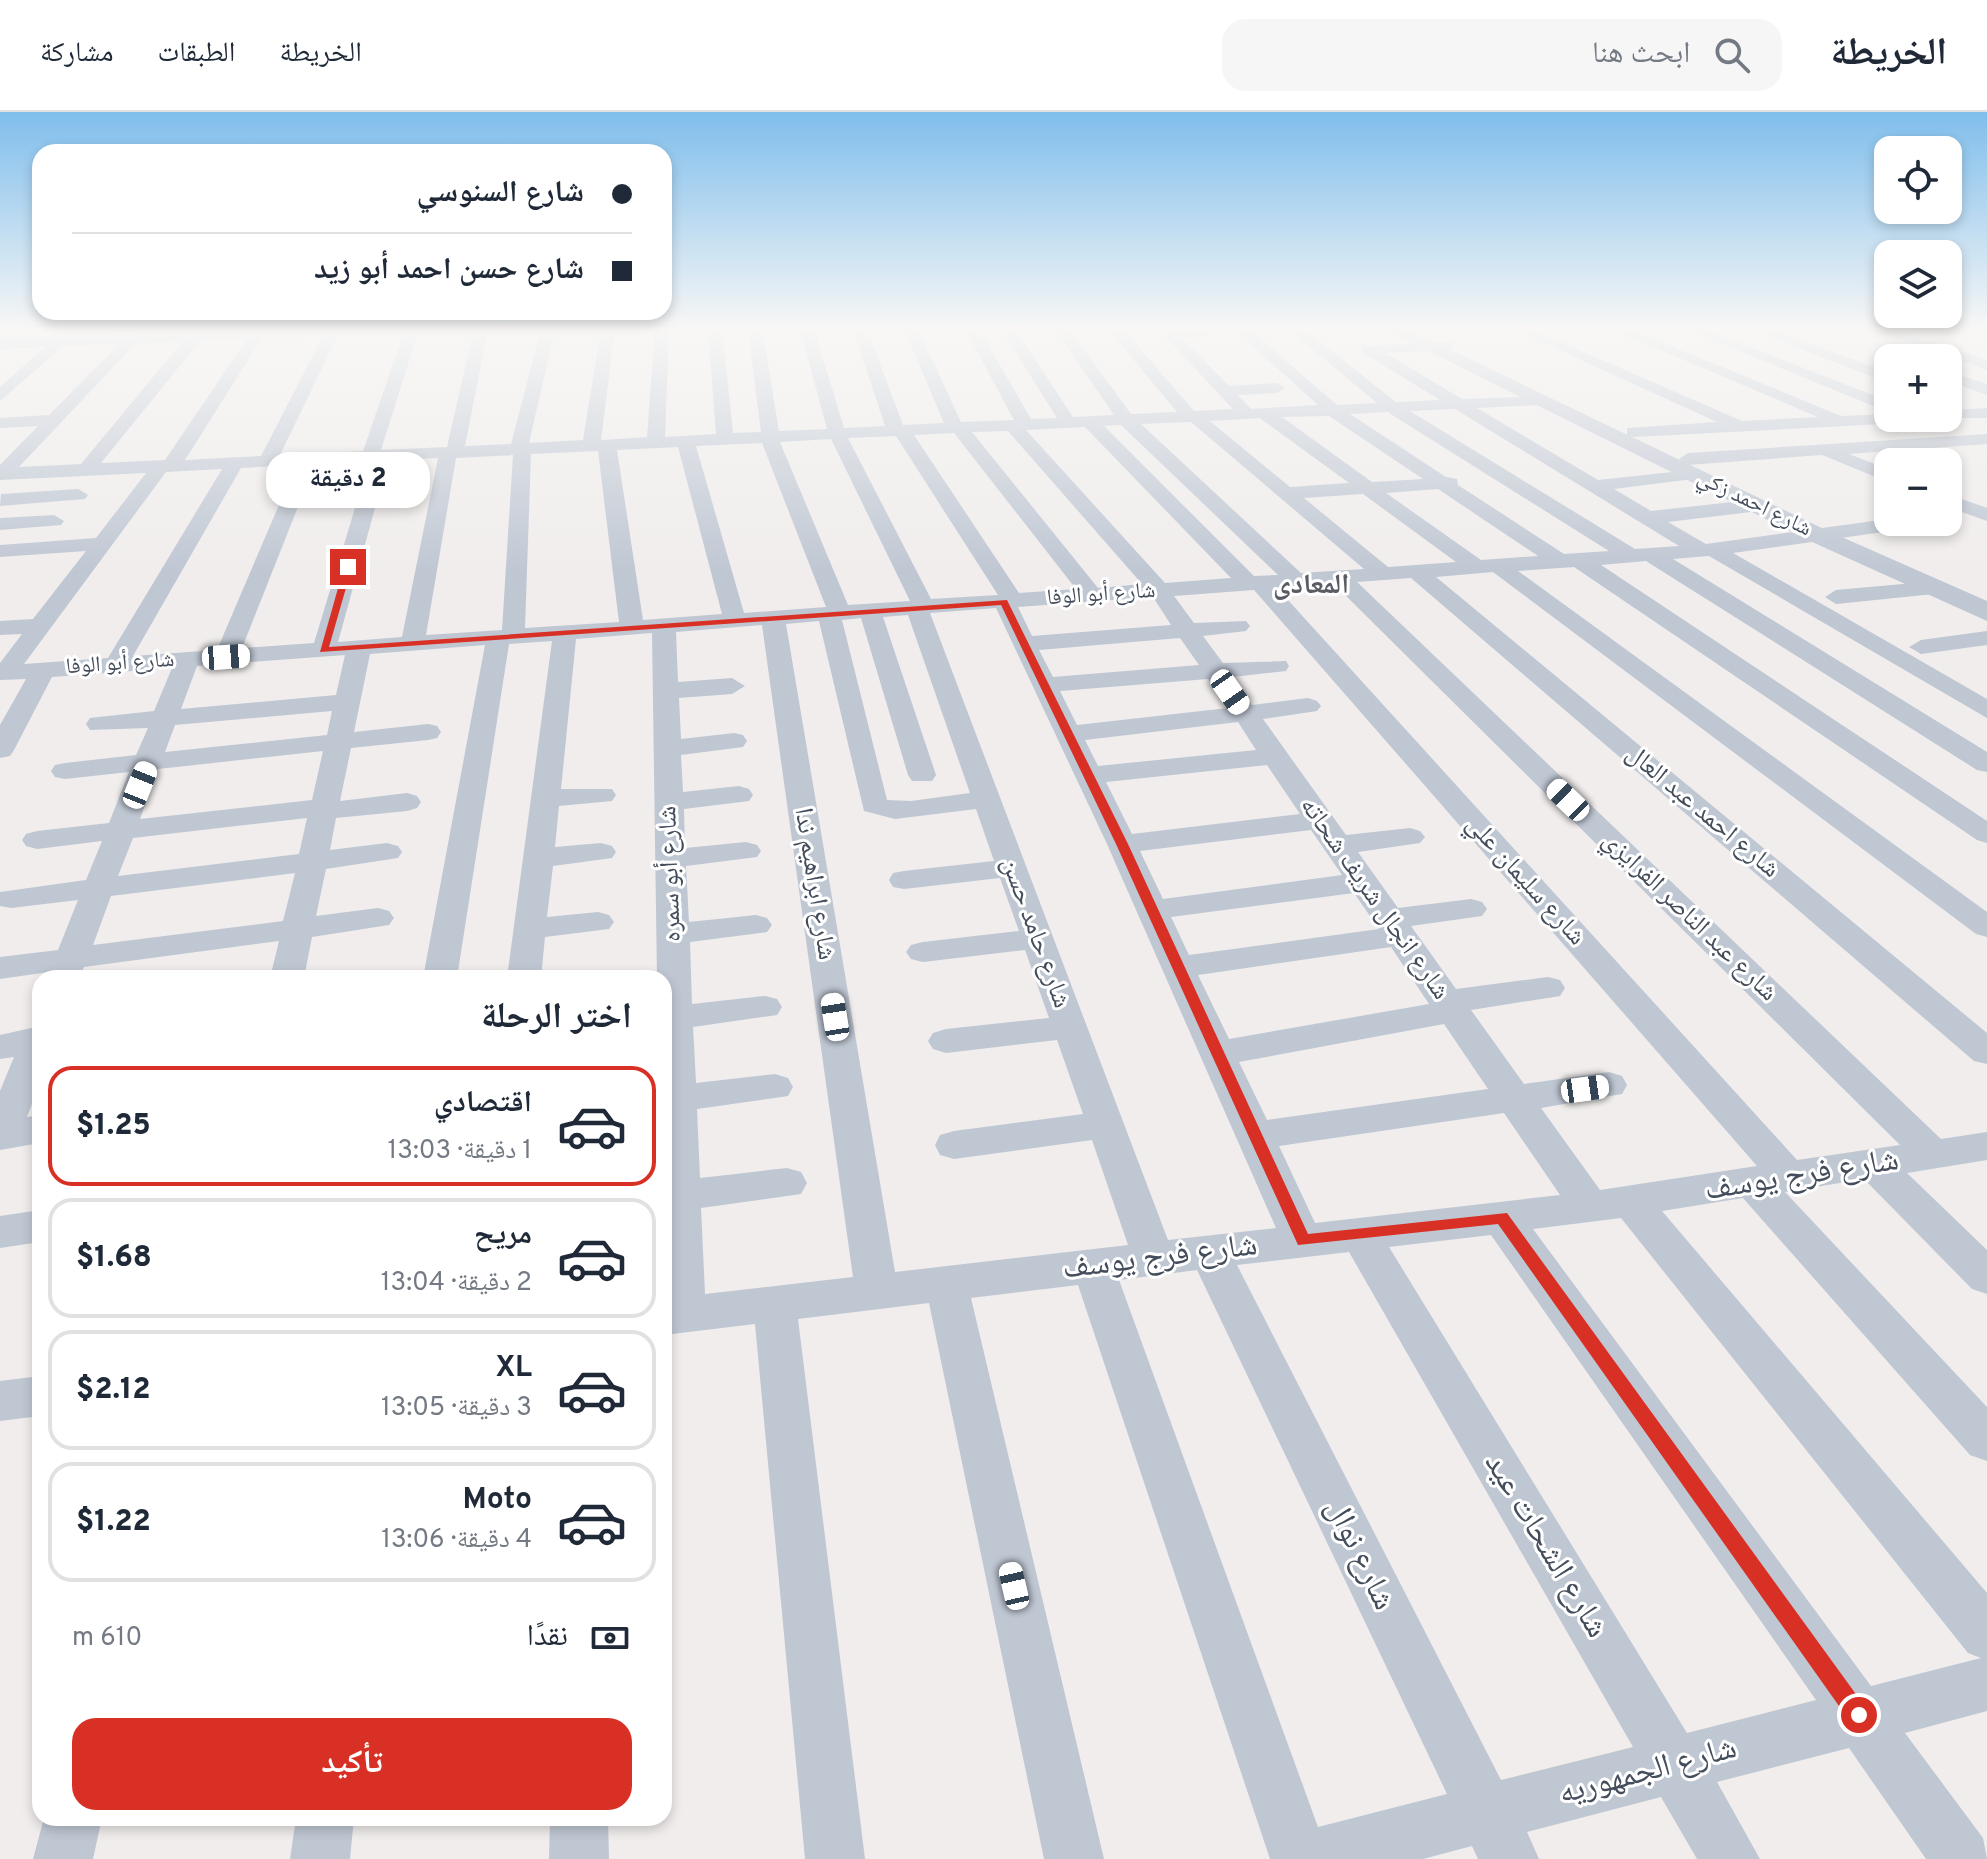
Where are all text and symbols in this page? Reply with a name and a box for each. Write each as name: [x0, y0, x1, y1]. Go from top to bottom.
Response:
search box: [1222, 19, 1782, 91]
text: الخريطة: [1830, 30, 1947, 79]
icon: search: [1710, 33, 1754, 77]
text: مشاركة: [40, 36, 114, 72]
text: الطبقات: [158, 36, 235, 72]
text: الخريطة: [279, 36, 362, 72]
text: ابحث هنا: [1592, 36, 1690, 73]
map controls: [1874, 136, 1962, 536]
button: locate: [1874, 136, 1962, 224]
text: شارع السنوسي: [416, 175, 584, 212]
button: layers: [1874, 240, 1962, 328]
text: شارع حسن احمد أبو زيد: [314, 252, 584, 289]
button: +: [1874, 344, 1962, 432]
button: −: [1874, 448, 1962, 536]
callout: 2 دقيقة: [266, 451, 430, 507]
text: 2 دقيقة: [309, 463, 387, 496]
street label: شارع احمد زكي: [1692, 465, 1815, 545]
route end: [330, 549, 366, 585]
district label: المعادى: [1273, 568, 1349, 604]
street label: شارع أبو الوفا: [1046, 576, 1156, 612]
car: [201, 643, 251, 671]
street label: شارع أبو الوفا: [65, 645, 175, 681]
car: [1206, 665, 1254, 719]
street label: شارع احمد عبد العال: [1618, 738, 1786, 886]
car: [120, 758, 160, 812]
car: [1542, 775, 1594, 825]
street label: شارع انجال شريف شحاته: [1292, 791, 1456, 1007]
street label: شارع أبو سمره: [651, 805, 690, 943]
street label: شارع ابراهيم ندا: [786, 806, 842, 962]
street label: شارع سليمان علي: [1457, 809, 1592, 954]
street label: شارع عبد الناصر الفرايزي: [1593, 825, 1784, 1010]
street label: شارع حامد حسن: [992, 853, 1078, 1013]
car: [819, 991, 851, 1043]
text: اختر الرحلة: [481, 995, 632, 1041]
car: [1560, 1074, 1610, 1104]
text: اقتصادي: [434, 1085, 532, 1122]
icon: car: [556, 1090, 628, 1162]
text: $1.25: [76, 1108, 151, 1145]
text: 1 دقيقة · 13:03: [388, 1135, 532, 1168]
street label: شارع فرج يوسف: [1702, 1141, 1902, 1211]
text: مريح: [474, 1217, 532, 1254]
icon: car: [556, 1222, 628, 1294]
street label: شارع فرج يوسف: [1060, 1226, 1260, 1290]
text: $1.68: [76, 1240, 152, 1277]
text: 2 دقيقة · 13:04: [381, 1267, 532, 1300]
text: XL: [495, 1350, 532, 1387]
icon: car: [556, 1354, 628, 1426]
text: $2.12: [76, 1372, 151, 1409]
text: 3 دقيقة · 13:05: [381, 1392, 532, 1425]
street label: شارع الشحات عيد: [1474, 1446, 1616, 1646]
text: Moto: [462, 1482, 532, 1519]
icon: car: [556, 1486, 628, 1558]
street label: شارع نوال: [1315, 1493, 1403, 1617]
text: $1.22: [76, 1504, 151, 1541]
text: 4 دقيقة · 13:06: [381, 1524, 532, 1557]
car: [997, 1560, 1031, 1612]
icon: cash: [588, 1616, 632, 1660]
text: نقدًا: [527, 1619, 568, 1656]
text: 610 m: [72, 1622, 142, 1655]
route start: [1841, 1697, 1877, 1733]
button: تأكيد: [72, 1718, 632, 1810]
street label: شارع الجمهوريه: [1555, 1729, 1741, 1815]

